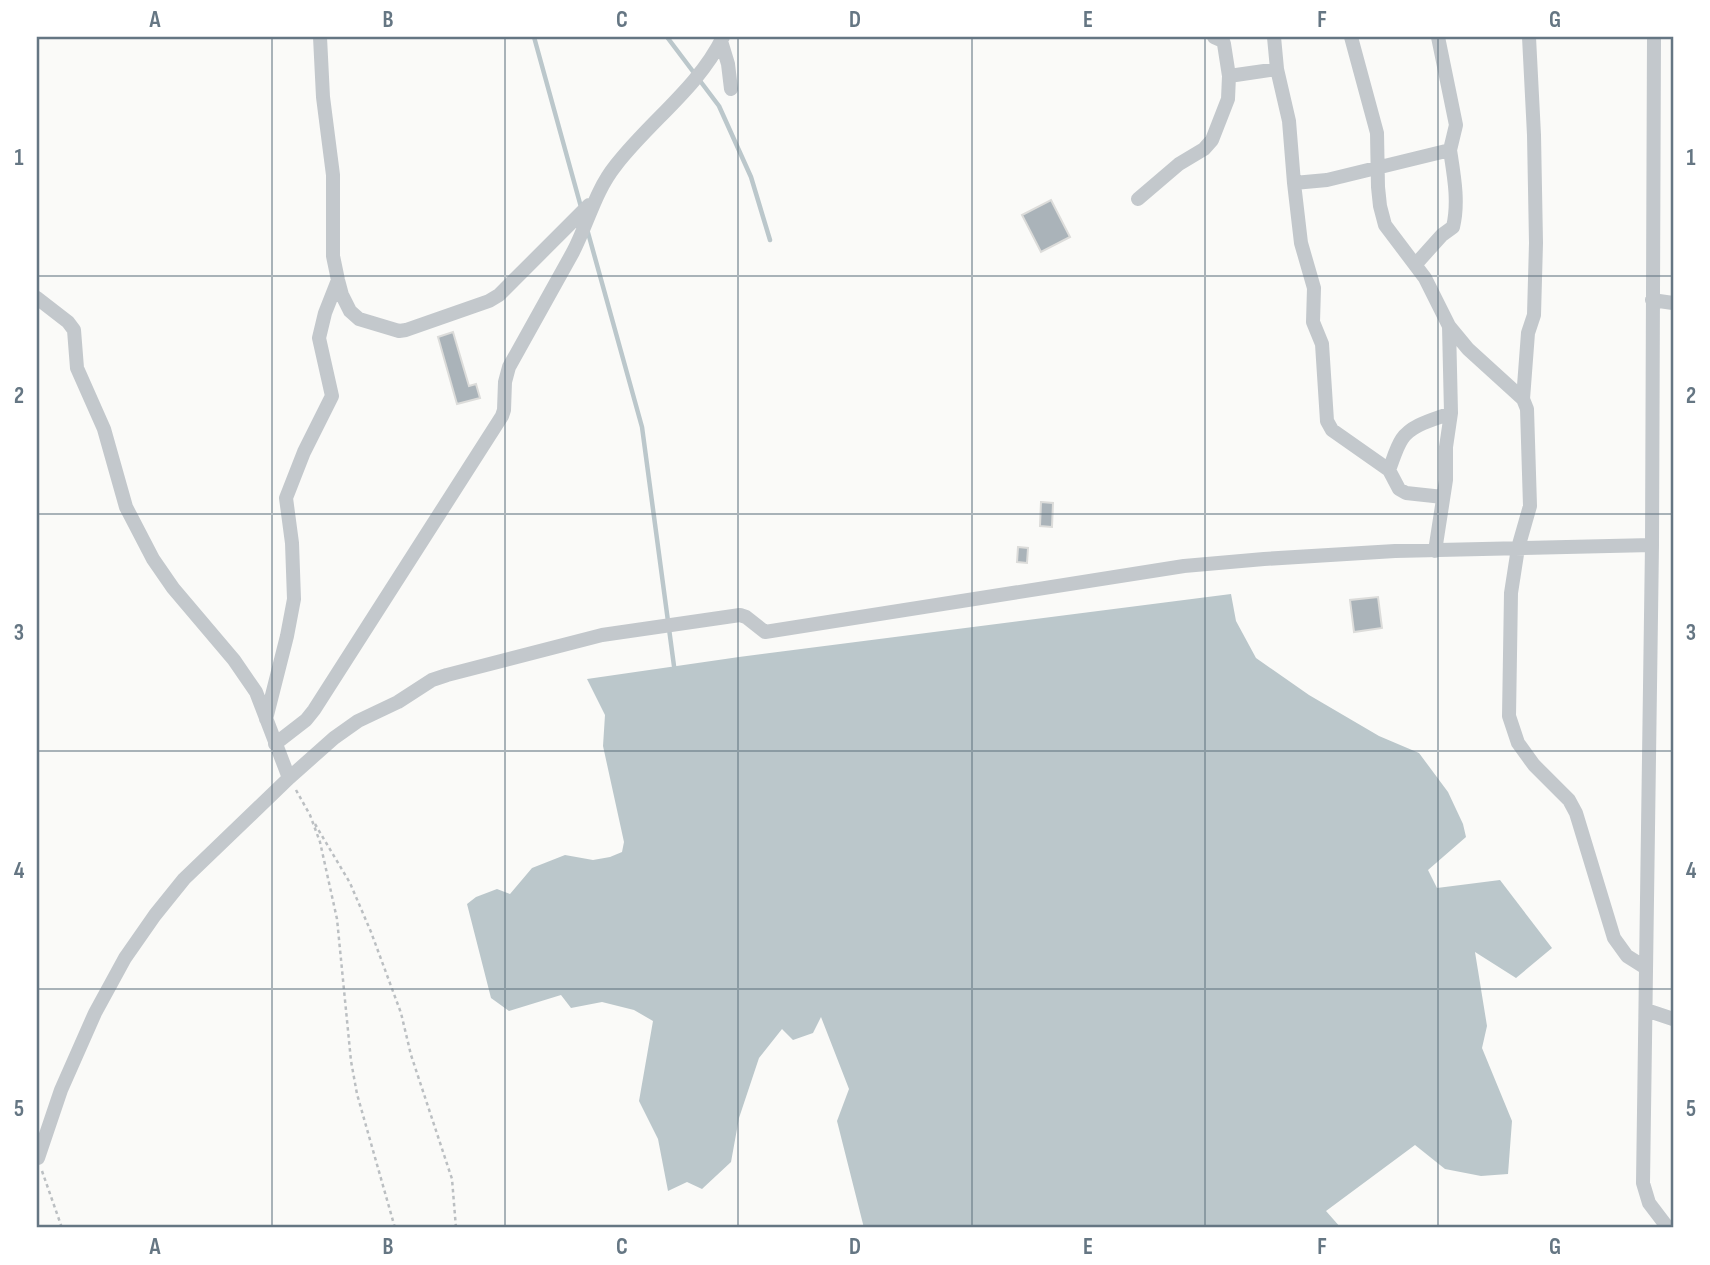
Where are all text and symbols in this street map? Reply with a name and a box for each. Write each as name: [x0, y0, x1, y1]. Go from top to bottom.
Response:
text: A: [149, 6, 162, 34]
text: B: [383, 6, 394, 34]
text: C: [616, 6, 628, 34]
text: D: [849, 6, 861, 34]
text: E: [1083, 6, 1093, 34]
text: F: [1317, 6, 1327, 34]
text: G: [1549, 6, 1561, 34]
text: 1: [14, 144, 24, 172]
text: 1: [1686, 144, 1696, 172]
text: 2: [14, 382, 24, 410]
text: 2: [1686, 382, 1696, 410]
text: 3: [14, 619, 24, 647]
text: 3: [1686, 619, 1696, 647]
text: 4: [14, 857, 25, 885]
text: 4: [1686, 857, 1697, 885]
text: 5: [14, 1095, 24, 1123]
text: 5: [1686, 1095, 1696, 1123]
text: A: [149, 1233, 162, 1261]
text: B: [383, 1233, 394, 1261]
text: C: [616, 1233, 628, 1261]
text: D: [849, 1233, 861, 1261]
text: E: [1083, 1233, 1093, 1261]
text: F: [1317, 1233, 1327, 1261]
text: G: [1549, 1233, 1561, 1261]

